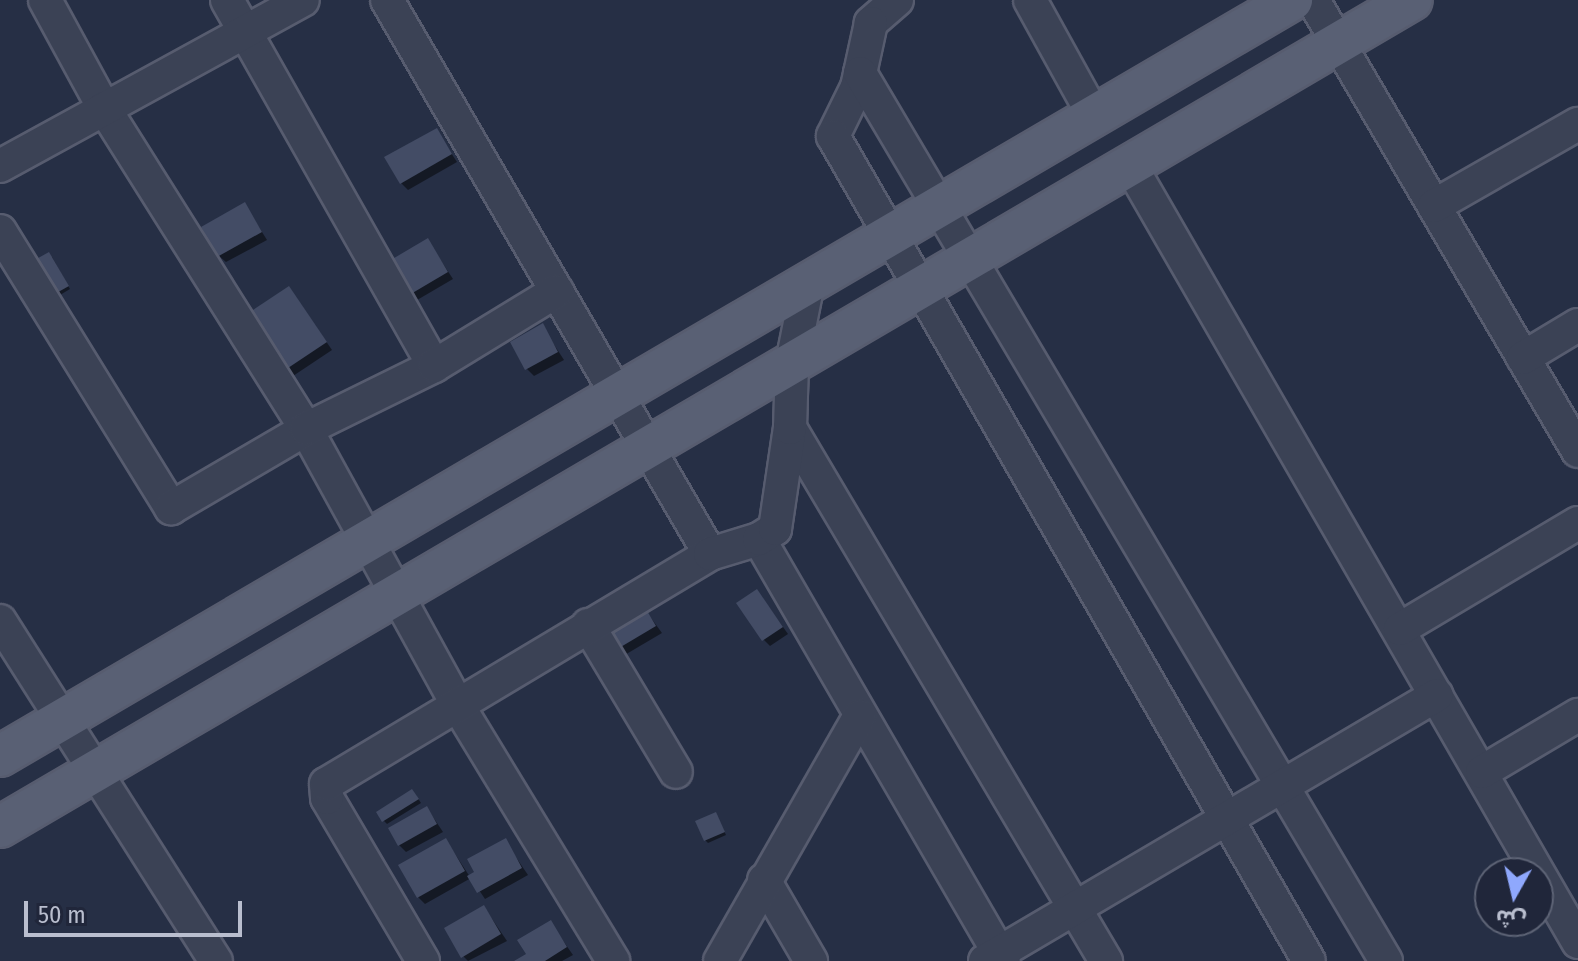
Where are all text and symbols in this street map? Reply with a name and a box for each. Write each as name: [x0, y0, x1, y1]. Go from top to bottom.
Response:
north arrow: [1474, 857, 1554, 937]
scale bar: [28, 885, 246, 935]
text: 50 m: [38, 901, 86, 929]
text: ش: [1494, 904, 1528, 935]

